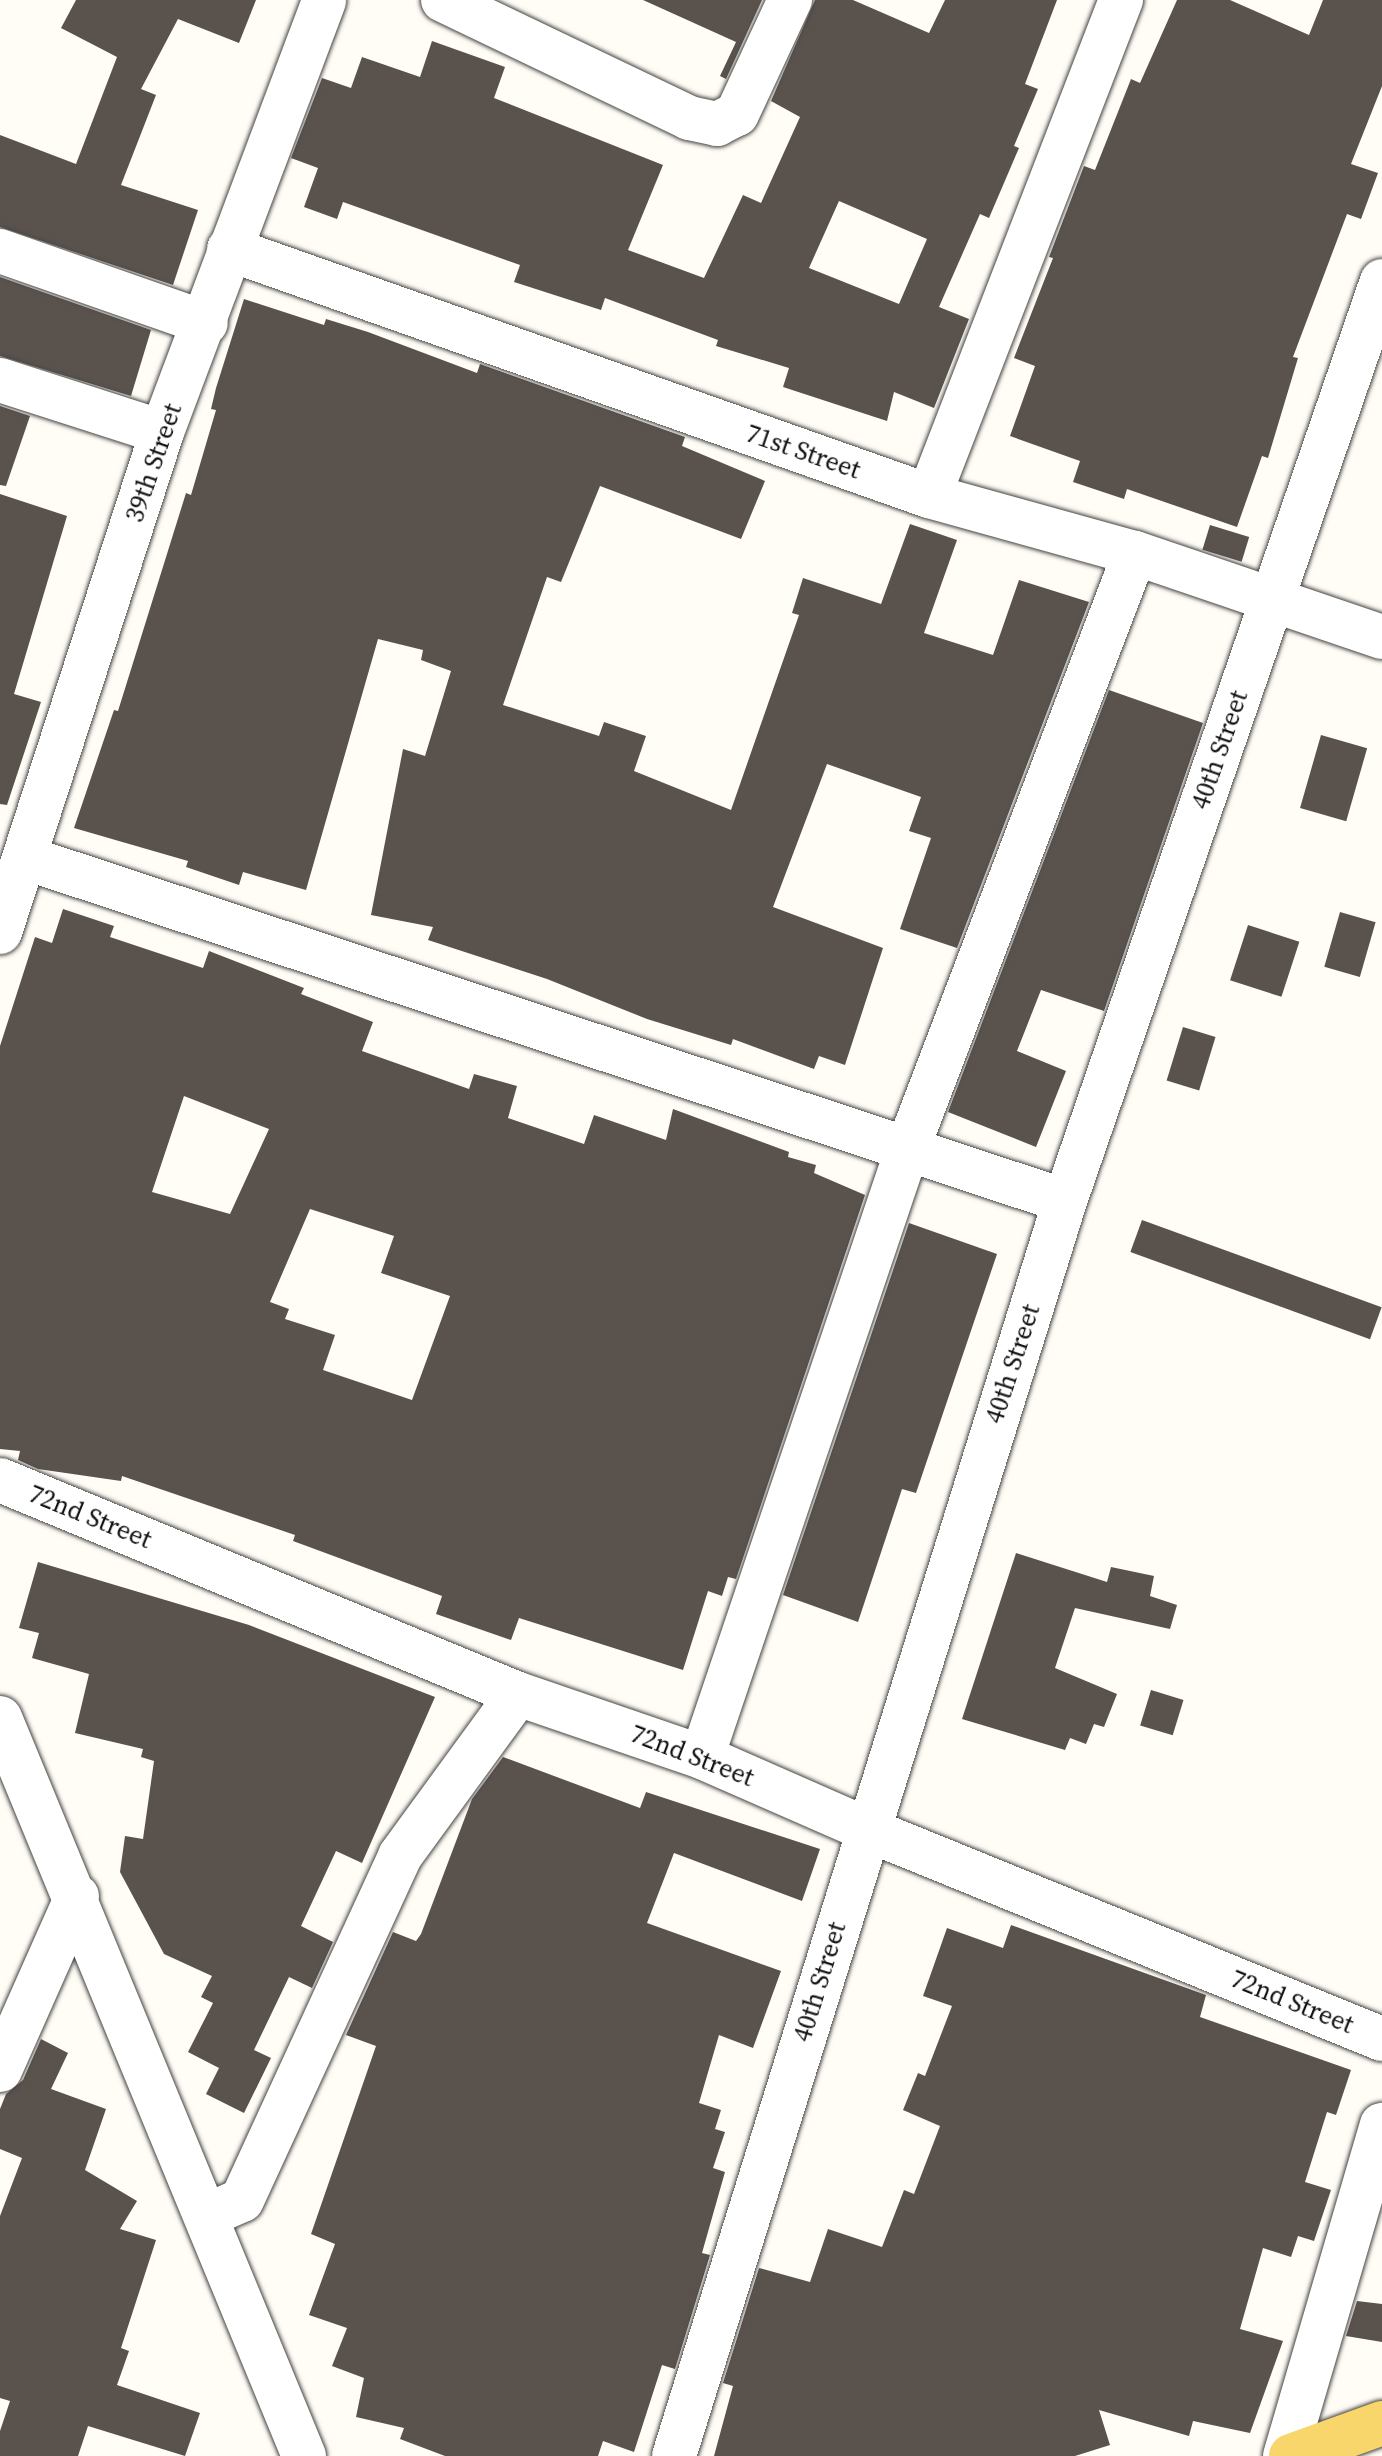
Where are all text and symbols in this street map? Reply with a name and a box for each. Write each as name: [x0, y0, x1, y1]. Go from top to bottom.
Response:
street label: 39th Street: [119, 400, 189, 526]
street label: 71st Street: [742, 418, 864, 486]
street label: 40th Street: [1185, 687, 1255, 813]
street label: 40th Street: [979, 1301, 1047, 1427]
street label: 72nd Street: [24, 1478, 156, 1556]
street label: 72nd Street: [626, 1718, 758, 1794]
street label: 40th Street: [787, 1918, 853, 2046]
street label: 72nd Street: [1226, 1963, 1358, 2041]

